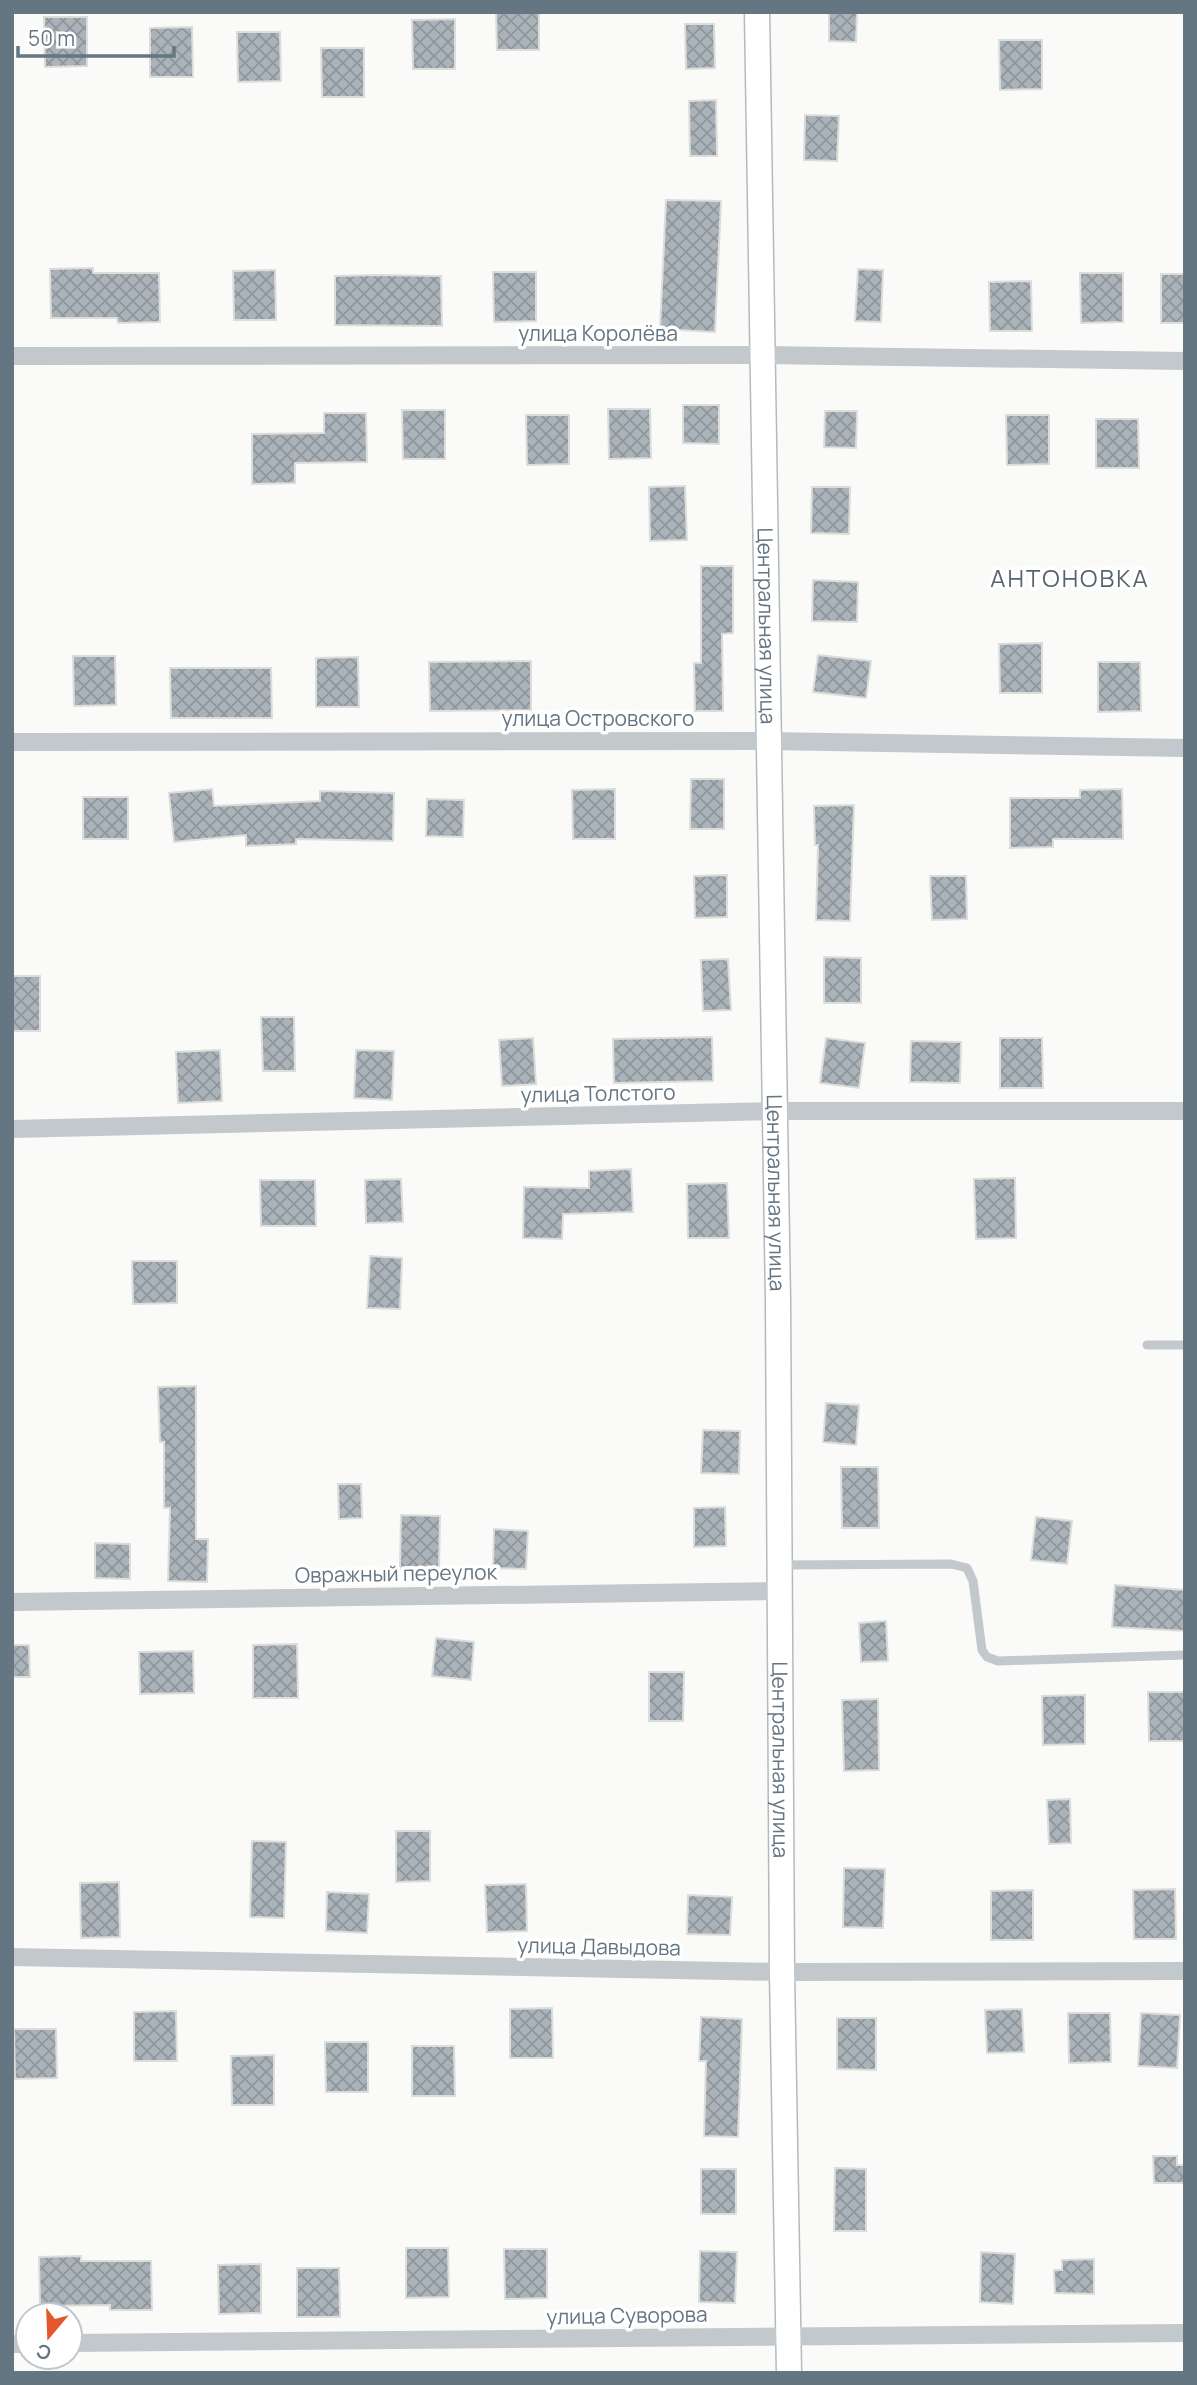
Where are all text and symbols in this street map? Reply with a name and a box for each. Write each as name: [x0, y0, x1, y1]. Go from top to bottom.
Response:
scale bar: [18, 14, 173, 58]
text: 50 m: [28, 24, 75, 52]
street label: улица Королёва: [518, 319, 678, 347]
street label: Центральная улица: [751, 527, 783, 725]
district label: АНТОНОВКА: [990, 561, 1150, 594]
street label: улица Островского: [501, 704, 695, 732]
street label: улица Толстого: [520, 1078, 676, 1108]
street label: Центральная улица: [761, 1094, 792, 1291]
street label: Овражный переулок: [295, 1557, 498, 1589]
street label: Центральная улица: [766, 1661, 795, 1858]
street label: улица Давыдова: [517, 1931, 681, 1961]
street label: улица Суворова: [546, 2300, 708, 2330]
north arrow: [14, 2301, 84, 2371]
text: С: [33, 2337, 54, 2367]

